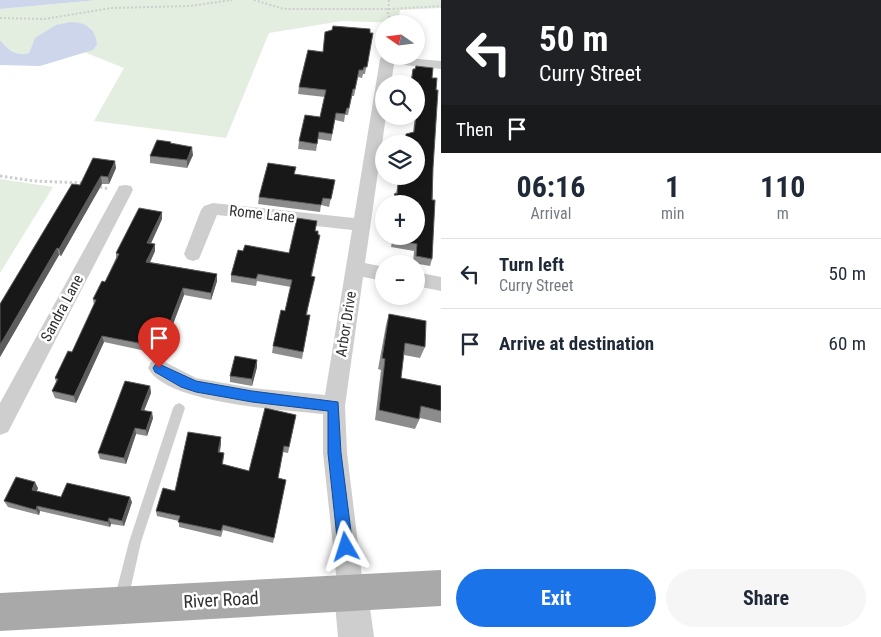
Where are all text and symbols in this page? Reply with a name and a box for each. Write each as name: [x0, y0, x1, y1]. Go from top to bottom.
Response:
north arrow: [375, 15, 425, 65]
map controls: [375, 15, 425, 305]
text: 50 m: [539, 19, 608, 60]
icon: left: [456, 20, 521, 85]
text: Curry Street: [539, 61, 641, 86]
button: search: [375, 75, 425, 125]
icon: arrive: [503, 115, 531, 143]
text: Then: [456, 118, 493, 141]
button: layers: [375, 135, 425, 185]
text: 06:16: [517, 169, 585, 204]
text: 1: [665, 169, 680, 204]
text: 110: [760, 169, 805, 204]
button: +: [375, 195, 425, 245]
street label: Rome Lane: [228, 202, 296, 226]
text: Arrival: [531, 204, 571, 223]
text: min: [661, 204, 684, 223]
text: m: [777, 204, 789, 223]
text: Turn left: [499, 253, 564, 276]
button: −: [375, 255, 425, 305]
icon: left: [456, 260, 484, 288]
text: 50 m: [829, 262, 866, 285]
street label: Sandra Lane: [37, 271, 87, 345]
text: Curry Street: [499, 276, 574, 295]
street label: Arbor Drive: [332, 290, 360, 358]
pin: [138, 317, 180, 368]
icon: arrive: [145, 324, 173, 352]
icon: arrive: [456, 330, 484, 358]
text: Arrive at destination: [499, 332, 654, 355]
text: 60 m: [829, 332, 866, 355]
position arrow: [319, 520, 371, 572]
button: Exit: [456, 569, 656, 627]
button: Share: [666, 569, 866, 627]
street label: River Road: [183, 587, 259, 612]

